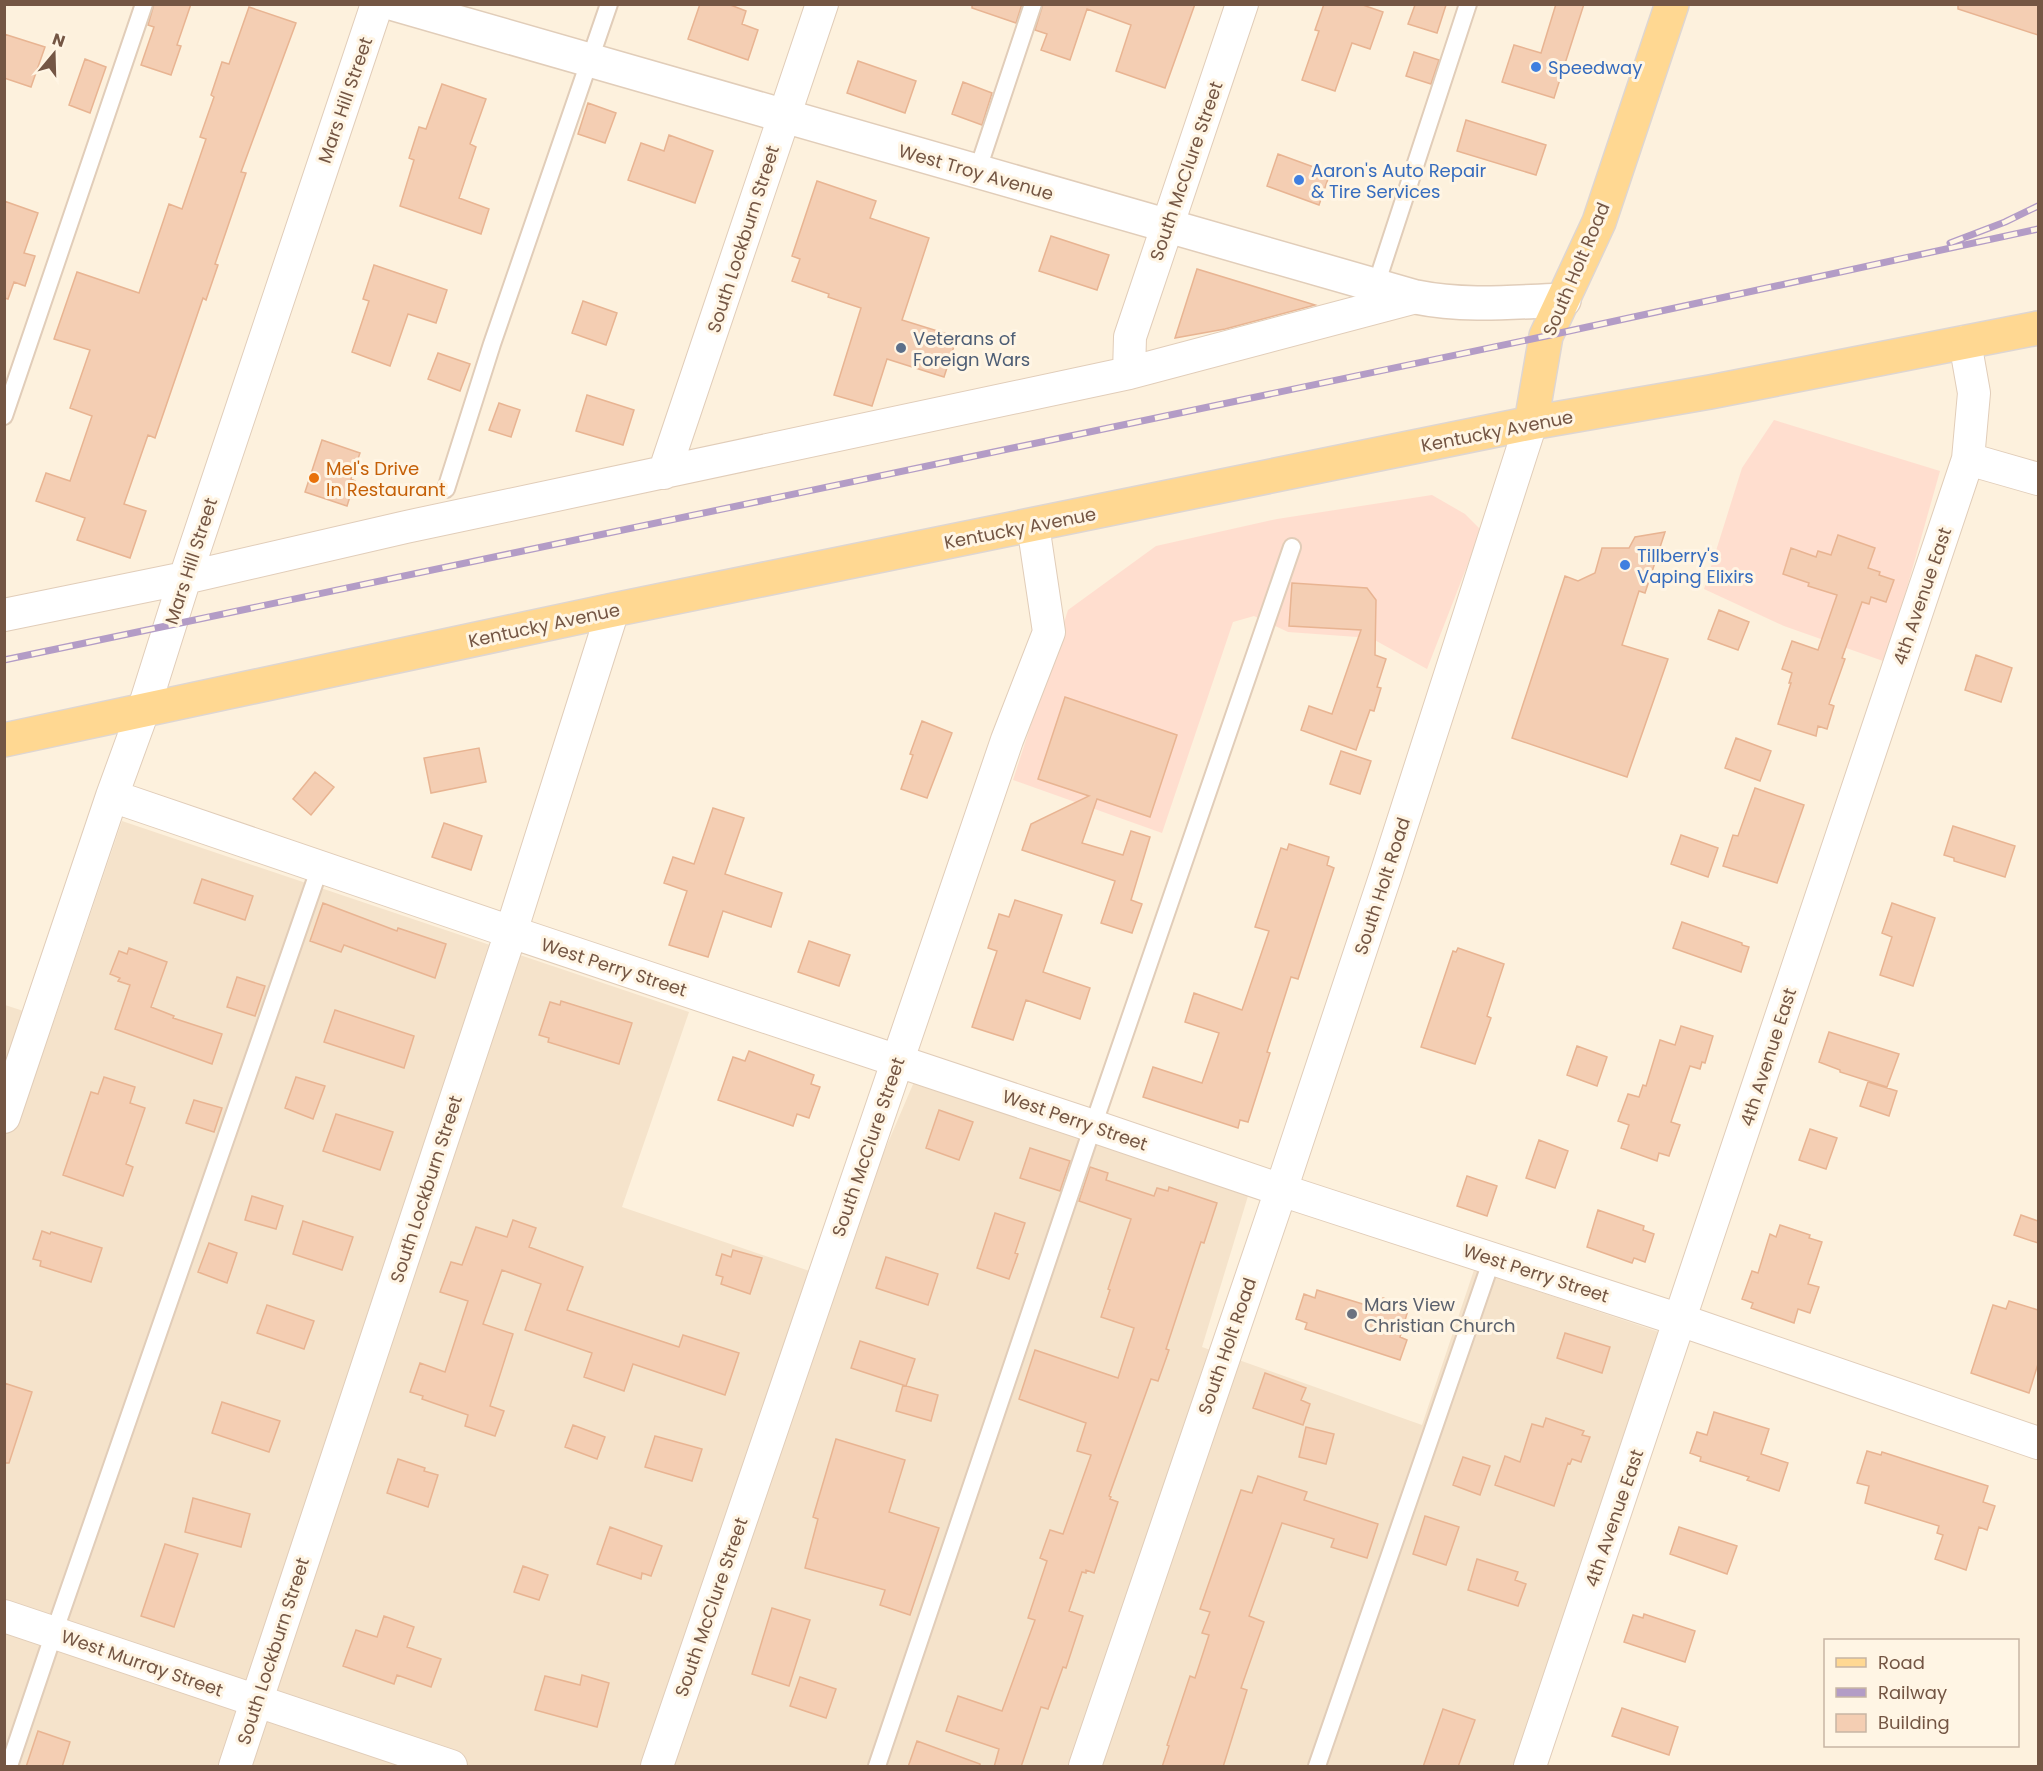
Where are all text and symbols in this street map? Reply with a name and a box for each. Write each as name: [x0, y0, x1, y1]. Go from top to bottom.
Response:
north arrow: [24, 24, 84, 84]
text: N: [49, 27, 68, 53]
street label: Mars Hill Street: [312, 34, 378, 166]
place label: Speedway: [1548, 55, 1642, 80]
marker: Speedway: [1529, 60, 1543, 74]
street label: South McClure Street: [1144, 78, 1228, 264]
street label: West Troy Avenue: [896, 138, 1056, 206]
street label: South Lockburn Street: [701, 142, 785, 336]
place label: Aaron's Auto Repair & Tire Services: [1311, 158, 1487, 204]
marker: Aaron's Auto Repair & Tire Services: [1292, 173, 1306, 187]
street label: South Holt Road: [1537, 198, 1615, 340]
place label: Veterans of Foreign Wars: [913, 326, 1030, 372]
marker: Veterans of Foreign Wars: [894, 341, 908, 355]
street label: Kentucky Avenue: [1419, 404, 1575, 458]
place label: Mel's Drive In Restaurant: [326, 456, 445, 502]
marker: Mel's Drive In Restaurant: [307, 471, 321, 485]
street label: Mars Hill Street: [159, 494, 223, 628]
street label: Kentucky Avenue: [942, 501, 1098, 555]
street label: 4th Avenue East: [1887, 524, 1957, 668]
place label: Tillberry's Vaping Elixirs: [1637, 543, 1754, 589]
marker: Tillberry's Vaping Elixirs: [1618, 558, 1632, 572]
street label: Kentucky Avenue: [466, 597, 622, 653]
street label: South Holt Road: [1348, 814, 1416, 958]
street label: West Perry Street: [538, 932, 690, 1002]
street label: 4th Avenue East: [1734, 985, 1802, 1129]
street label: South McClure Street: [826, 1054, 910, 1240]
street label: West Perry Street: [999, 1083, 1151, 1157]
street label: South Lockburn Street: [384, 1092, 468, 1286]
street label: West Perry Street: [1460, 1238, 1612, 1308]
street label: South Holt Road: [1192, 1274, 1262, 1418]
place label: Mars View Christian Church: [1364, 1292, 1516, 1338]
marker: Mars View Christian Church: [1345, 1307, 1359, 1321]
street label: 4th Avenue East: [1579, 1446, 1649, 1590]
street label: South McClure Street: [669, 1514, 753, 1700]
street label: South Lockburn Street: [231, 1554, 315, 1748]
street label: West Murray Street: [58, 1624, 226, 1702]
legend: [1824, 1639, 2019, 1747]
text: Road: [1878, 1650, 1925, 1675]
text: Railway: [1878, 1680, 1947, 1705]
text: Building: [1878, 1710, 1950, 1735]

